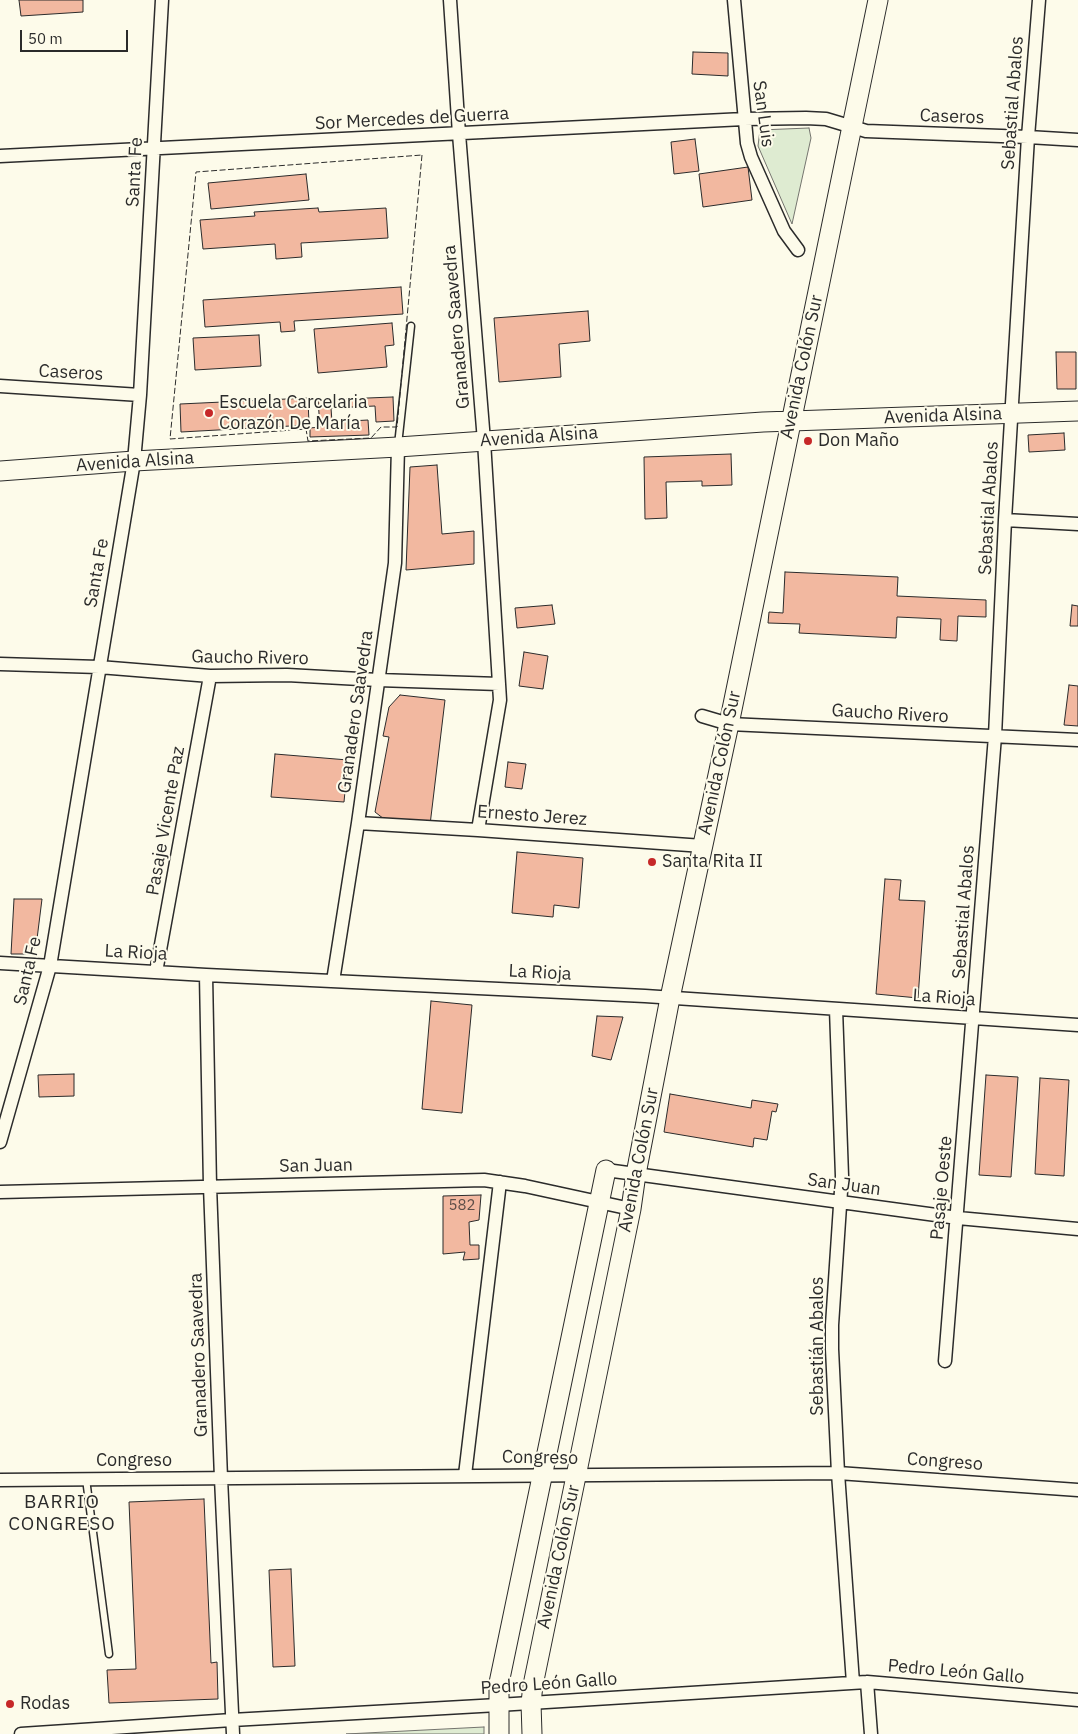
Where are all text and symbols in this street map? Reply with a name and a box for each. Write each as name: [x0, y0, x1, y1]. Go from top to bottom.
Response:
scale bar: [22, 20, 130, 52]
text: 50 m: [28, 29, 63, 48]
street label: Sebastial Abalos: [998, 35, 1028, 171]
street label: San Luis: [748, 79, 778, 149]
street label: Sor Mercedes de Guerra: [314, 103, 510, 135]
street label: Caseros: [919, 105, 985, 129]
street label: Santa Fe: [122, 136, 148, 208]
street label: Granadero Saavedra: [439, 244, 475, 410]
street label: Avenida Colón Sur: [776, 293, 828, 441]
street label: Caseros: [38, 361, 104, 385]
place label: Escuela Carcelaria Corazón De María: [219, 392, 368, 434]
street label: Avenida Alsina: [883, 403, 1003, 429]
marker: Escuela Carcelaria Corazón De María: [203, 407, 215, 419]
street label: Avenida Alsina: [479, 422, 599, 452]
place label: Don Maño: [818, 430, 899, 452]
marker: Don Maño: [802, 435, 814, 447]
street label: Sebastial Abalos: [975, 441, 1003, 575]
street label: Avenida Alsina: [75, 447, 195, 477]
street label: Santa Fe: [80, 537, 114, 609]
street label: Granadero Saavedra: [334, 629, 378, 795]
street label: Gaucho Rivero: [191, 646, 309, 670]
street label: Avenida Colón Sur: [694, 689, 746, 837]
street label: Gaucho Rivero: [831, 700, 949, 728]
street label: Pasaje Vicente Paz: [142, 745, 190, 897]
street label: Ernesto Jerez: [476, 801, 588, 831]
street label: Sebastial Abalos: [949, 844, 979, 980]
place label: Santa Rita II: [662, 851, 763, 873]
marker: Santa Rita II: [646, 856, 658, 868]
street label: Santa Fe: [10, 934, 46, 1008]
street label: La Rioja: [104, 941, 168, 965]
street label: La Rioja: [508, 961, 572, 985]
street label: La Rioja: [912, 985, 976, 1011]
street label: Avenida Colón Sur: [614, 1086, 664, 1234]
street label: Pasaje Oeste: [927, 1135, 957, 1241]
street label: San Juan: [279, 1155, 353, 1177]
street label: San Juan: [806, 1169, 882, 1201]
house number: 582: [449, 1197, 475, 1215]
street label: Granadero Saavedra: [185, 1272, 213, 1438]
street label: Sebastián Abalos: [807, 1276, 829, 1416]
street label: Congreso: [502, 1447, 578, 1469]
street label: Congreso: [906, 1449, 984, 1475]
street label: Congreso: [96, 1450, 172, 1472]
street label: Avenida Colón Sur: [533, 1483, 585, 1631]
district label: BARRIO CONGRESO: [7, 1492, 117, 1536]
street label: Pedro León Gallo: [887, 1655, 1025, 1689]
street label: Pedro León Gallo: [480, 1668, 618, 1700]
place label: Rodas: [20, 1693, 70, 1715]
marker: Rodas: [4, 1698, 16, 1710]

